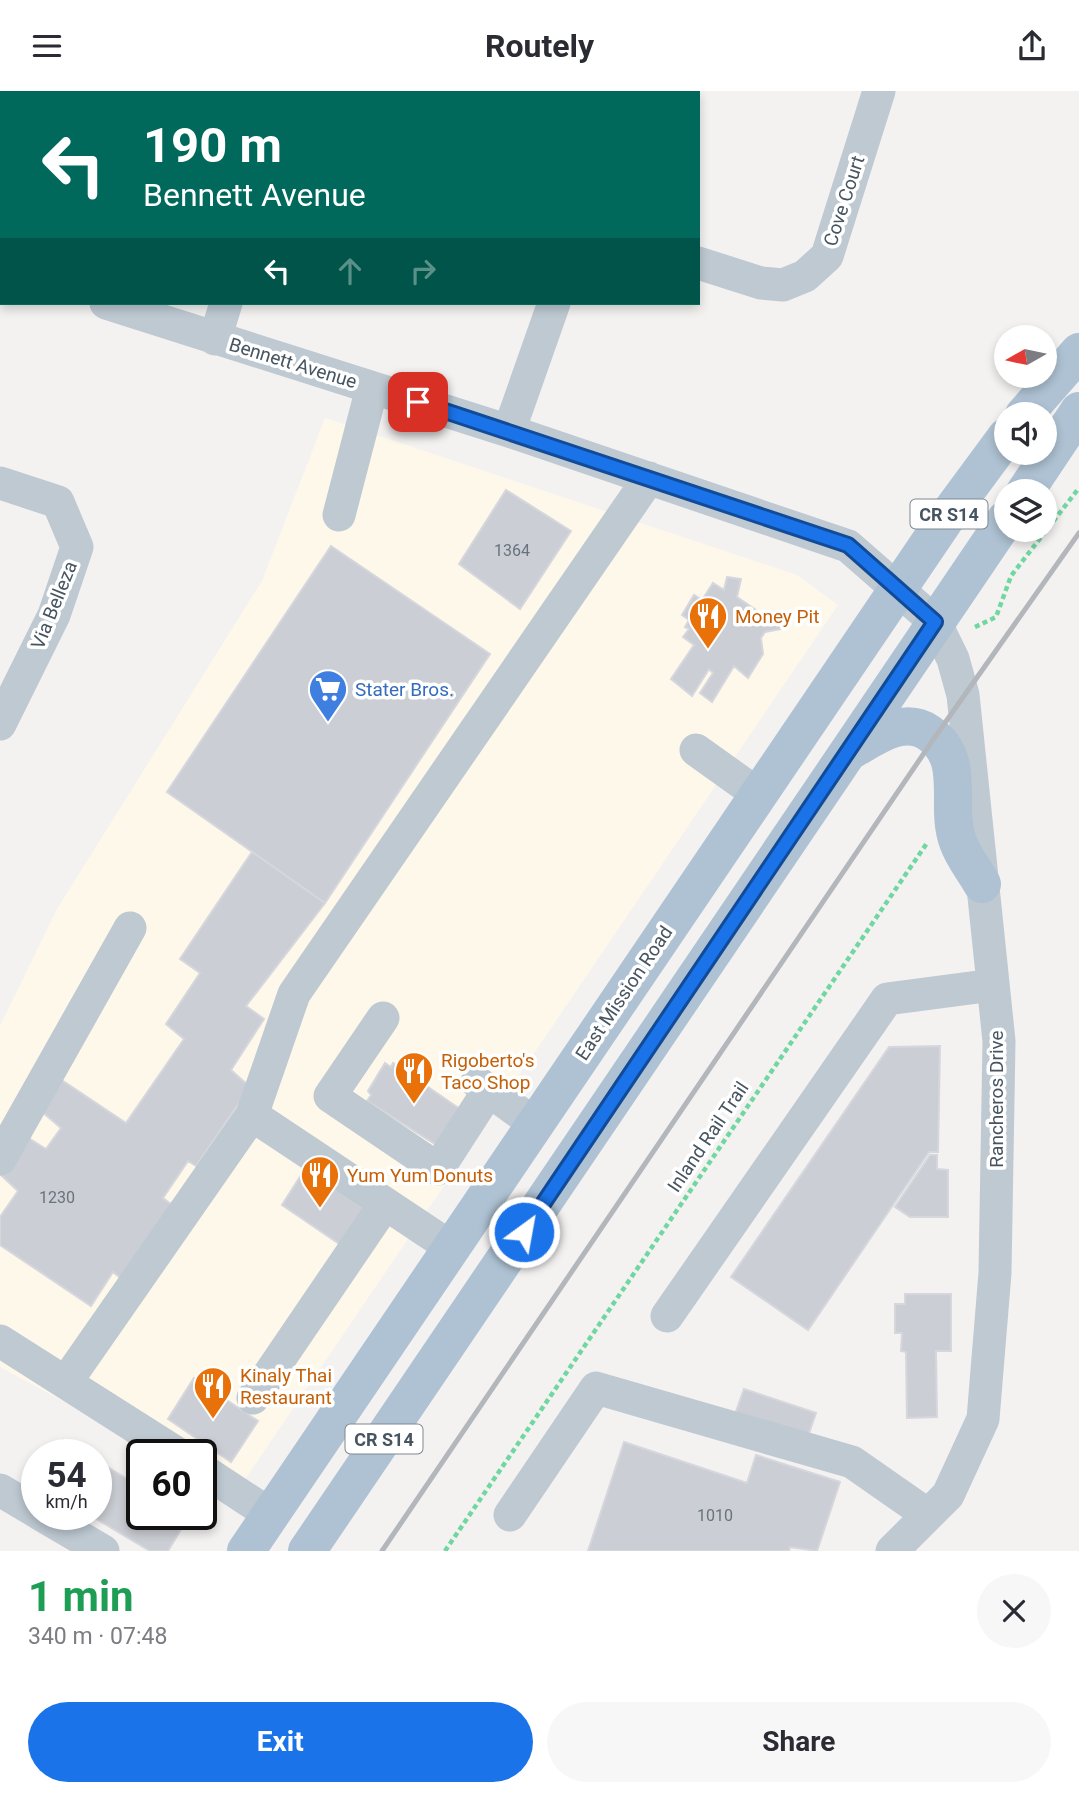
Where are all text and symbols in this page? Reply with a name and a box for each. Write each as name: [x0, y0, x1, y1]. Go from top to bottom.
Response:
icon: menu: [28, 27, 66, 65]
text: Routely: [485, 27, 594, 65]
icon: share: [1013, 27, 1051, 65]
text: 190 m: [143, 117, 282, 174]
icon: left: [28, 119, 119, 210]
street label: Cove Court: [819, 153, 869, 249]
text: Bennett Avenue: [143, 176, 366, 214]
icon: left: [258, 252, 296, 290]
icon: ahead: [331, 252, 369, 290]
icon: right: [404, 252, 442, 290]
north arrow: [994, 325, 1057, 389]
map controls: [994, 325, 1057, 542]
street label: Bennett Avenue: [226, 333, 360, 393]
pin: [388, 372, 448, 432]
icon: arrive: [399, 383, 437, 421]
button: sound: [994, 402, 1057, 465]
button: layers: [994, 479, 1057, 542]
road number: CR S14: [911, 499, 988, 529]
house number: 1364: [494, 541, 530, 560]
street label: Via Belleza: [26, 558, 82, 652]
restaurant icon: Money Pit: [687, 595, 729, 650]
place label: Money Pit: [735, 605, 819, 628]
supermarket icon: Stater Bros.: [307, 668, 349, 723]
place label: Stater Bros.: [355, 678, 454, 701]
street label: East Mission Road: [571, 922, 677, 1064]
street label: Rancheros Drive: [985, 1030, 1008, 1168]
place label: Rigoberto's Taco Shop: [441, 1049, 534, 1094]
restaurant icon: Rigoberto's Taco Shop: [393, 1050, 435, 1105]
street label: Inland Rail Trail: [663, 1077, 753, 1197]
restaurant icon: Yum Yum Donuts: [299, 1154, 341, 1209]
place label: Yum Yum Donuts: [347, 1164, 493, 1187]
house number: 1230: [39, 1188, 75, 1207]
position arrow: [487, 1195, 561, 1269]
place label: Kinaly Thai Restaurant: [240, 1364, 332, 1409]
restaurant icon: Kinaly Thai Restaurant: [192, 1365, 234, 1420]
road number: CR S14: [346, 1425, 422, 1454]
speed limit sign: 60: [126, 1439, 217, 1530]
text: 54: [46, 1455, 87, 1496]
text: km/h: [45, 1491, 88, 1512]
house number: 1010: [697, 1506, 733, 1525]
text: 1 min: [28, 1572, 134, 1621]
button: close: [977, 1574, 1051, 1648]
text: 340 m · 07:48: [28, 1623, 167, 1650]
button: Exit: [28, 1702, 533, 1782]
button: Share: [547, 1702, 1051, 1782]

